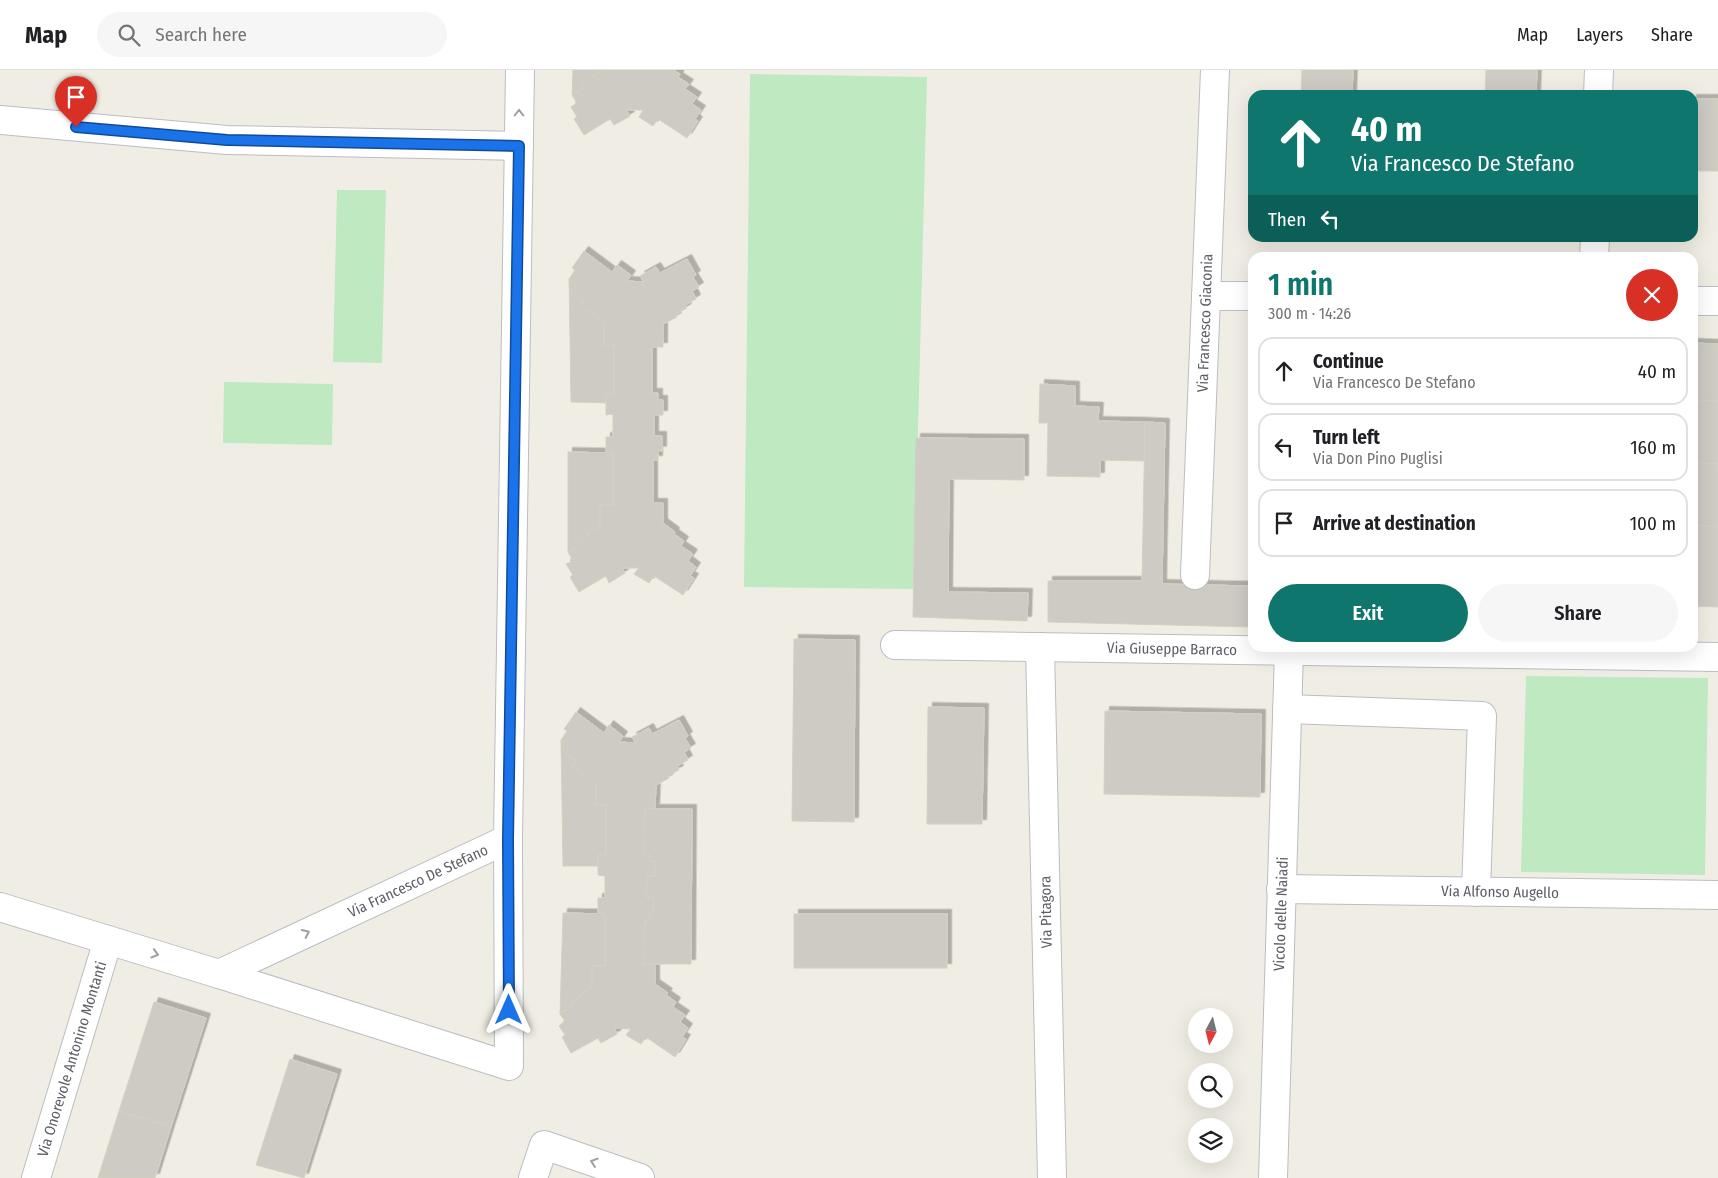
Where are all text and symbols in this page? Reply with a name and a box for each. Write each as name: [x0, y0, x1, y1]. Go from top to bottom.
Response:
search box: [97, 12, 447, 57]
text: Map: [25, 21, 67, 49]
icon: search: [115, 21, 143, 49]
text: Search here: [155, 23, 247, 46]
text: Map: [1517, 24, 1548, 46]
text: Layers: [1576, 24, 1623, 46]
text: Share: [1651, 24, 1693, 46]
pin: [55, 76, 97, 127]
icon: arrive: [62, 83, 90, 111]
one-way arrow: [514, 108, 525, 116]
text: 40 m: [1351, 108, 1422, 150]
icon: ahead: [1268, 110, 1333, 175]
text: Via Francesco De Stefano: [1351, 150, 1575, 177]
icon: left: [1316, 205, 1344, 233]
text: Then: [1268, 208, 1306, 231]
street label: Via Francesco Giaconia: [1194, 253, 1216, 393]
text: 1 min: [1268, 267, 1333, 303]
button: close: [1626, 269, 1678, 321]
text: 300 m · 14:26: [1268, 304, 1351, 323]
text: Continue: [1313, 350, 1384, 373]
icon: ahead: [1270, 357, 1298, 385]
text: 40 m: [1638, 360, 1676, 383]
text: Via Francesco De Stefano: [1313, 373, 1476, 392]
text: Turn left: [1313, 426, 1380, 449]
icon: left: [1270, 433, 1298, 461]
text: 160 m: [1630, 436, 1676, 459]
text: Via Don Pino Puglisi: [1313, 449, 1443, 468]
icon: arrive: [1270, 509, 1298, 537]
text: Arrive at destination: [1313, 512, 1476, 535]
text: 100 m: [1630, 512, 1676, 535]
button: Exit: [1268, 584, 1468, 642]
button: Share: [1478, 584, 1678, 642]
street label: Via Giuseppe Barraco: [1107, 639, 1237, 659]
street label: Via Francesco De Stefano: [345, 841, 491, 921]
street label: Vicolo delle Naiadi: [1270, 857, 1292, 971]
street label: Via Pitagora: [1036, 875, 1056, 949]
street label: Via Alfonso Augello: [1441, 882, 1559, 902]
one-way arrow: [301, 929, 310, 939]
one-way arrow: [150, 949, 159, 959]
street label: Via Onorevole Antonino Montanti: [34, 959, 110, 1159]
position arrow: [482, 983, 534, 1035]
north arrow: [1188, 1008, 1232, 1052]
map controls: [1188, 1008, 1233, 1163]
button: search: [1188, 1063, 1233, 1108]
button: layers: [1188, 1118, 1233, 1163]
one-way arrow: [590, 1158, 599, 1168]

